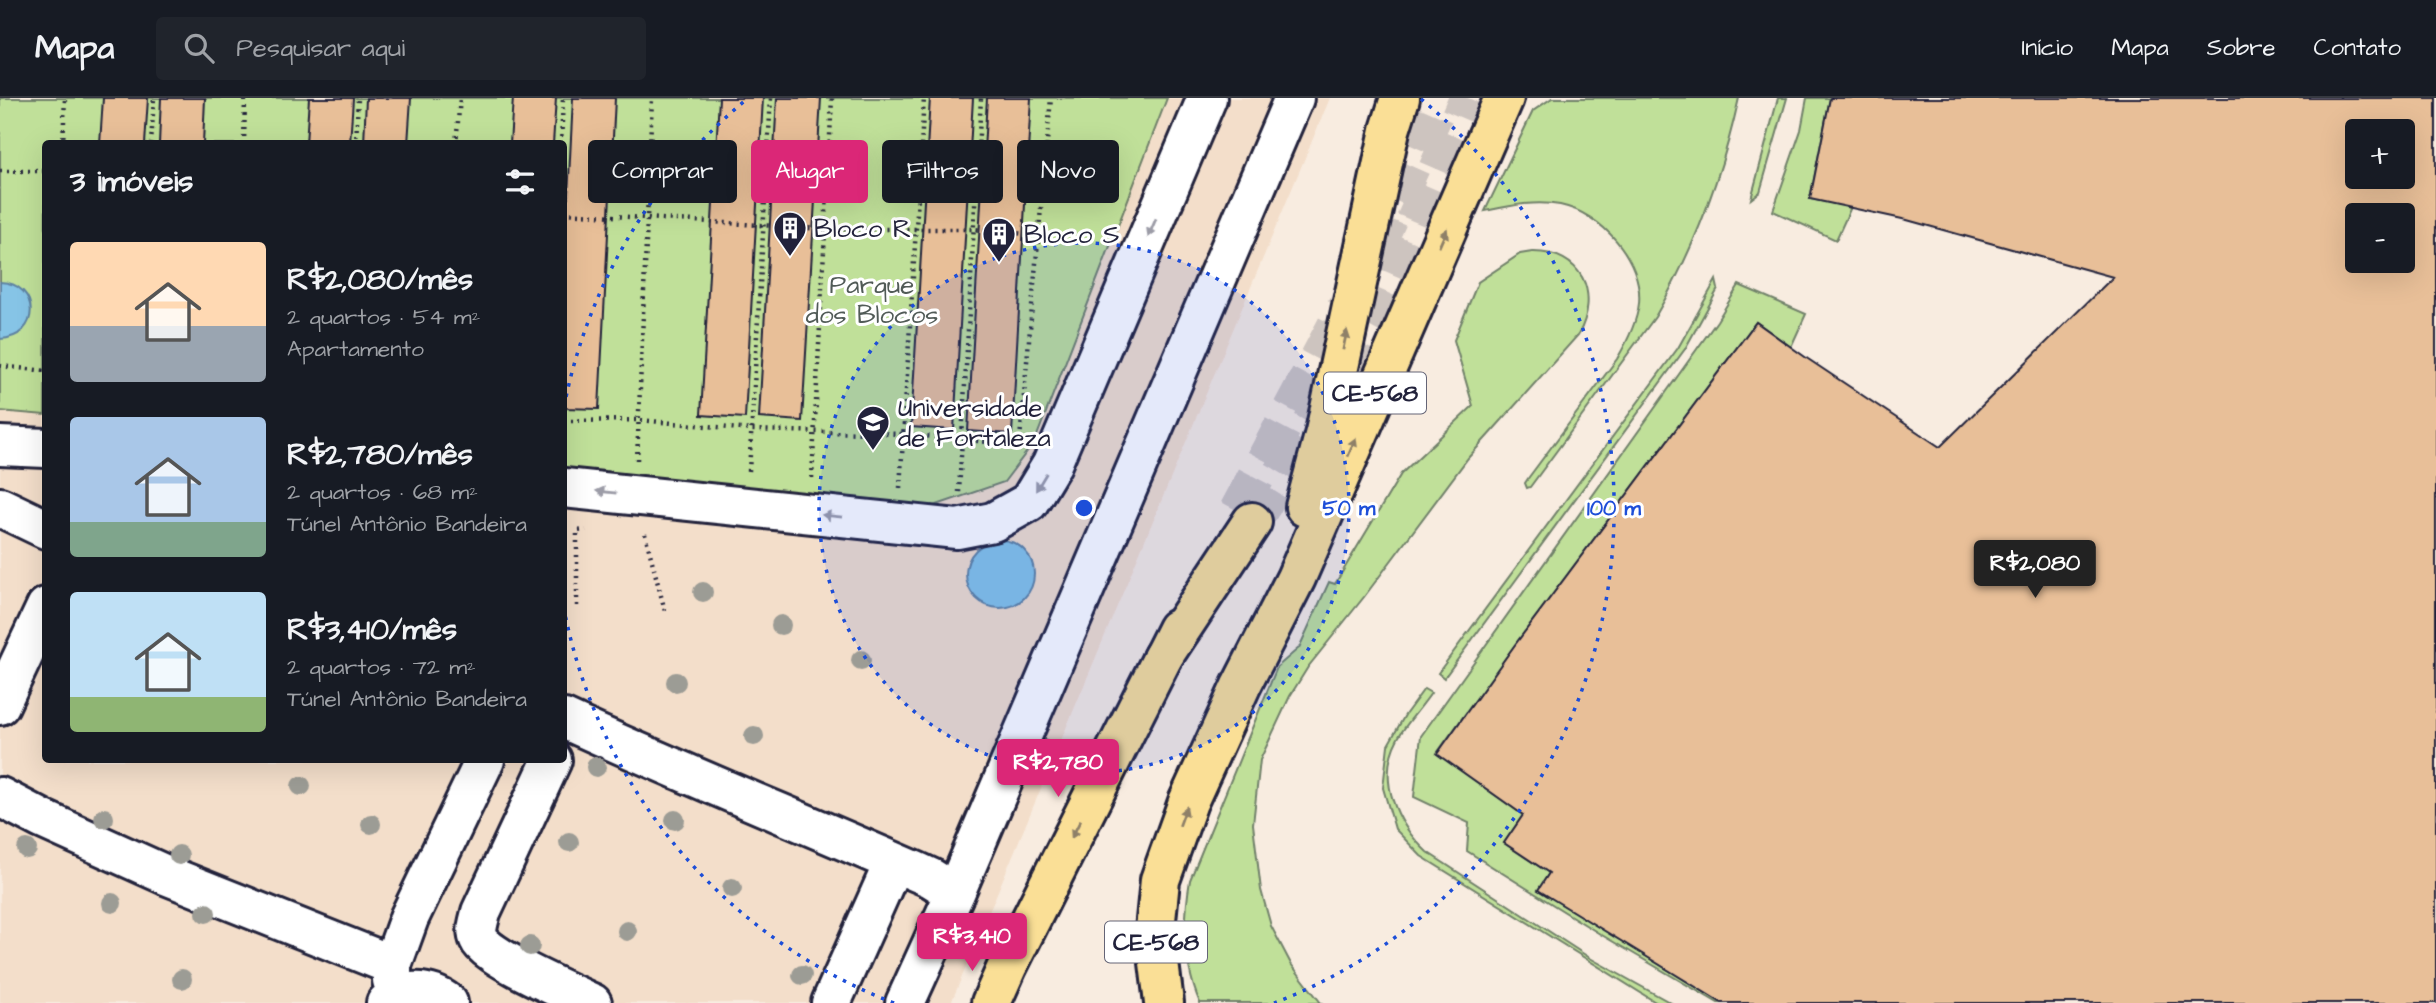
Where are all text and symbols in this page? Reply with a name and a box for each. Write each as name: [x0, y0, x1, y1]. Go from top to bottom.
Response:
search box: [156, 17, 646, 80]
text: Mapa: [35, 25, 114, 71]
icon: search: [180, 29, 218, 67]
text: Pesquisar aqui: [236, 30, 405, 66]
text: Início: [2022, 31, 2073, 65]
text: Mapa: [2111, 31, 2169, 65]
text: Sobre: [2207, 31, 2275, 65]
text: Contato: [2313, 31, 2401, 65]
map controls: [2345, 119, 2415, 273]
button: +: [2345, 119, 2415, 189]
chip: Comprar: [588, 140, 737, 203]
chip: Alugar: [751, 140, 868, 203]
chip: Filtros: [882, 140, 1003, 203]
chip: Novo: [1017, 140, 1119, 203]
text: 3 imóveis: [70, 161, 193, 203]
icon: filters: [501, 163, 539, 201]
button: −: [2345, 203, 2415, 273]
building icon: Bloco R: [771, 209, 809, 258]
place label: Bloco R: [814, 211, 911, 247]
building icon: Bloco S: [980, 215, 1018, 264]
place label: Bloco S: [1024, 217, 1119, 253]
one-way arrow: [1146, 218, 1157, 239]
one-way arrow: [1437, 228, 1449, 248]
text: R$2,080/mês: [287, 259, 473, 301]
park label: Parque dos Blocos: [806, 267, 938, 333]
icon: home: [126, 270, 210, 354]
text: 2 quartos · 54 m²: [287, 301, 480, 333]
one-way arrow: [1339, 329, 1350, 351]
text: Apartamento: [287, 333, 424, 365]
road number: CE-568: [1324, 372, 1426, 414]
place label: Universidade de Fortaleza: [898, 390, 1051, 456]
school or university icon: Universidade de Fortaleza: [854, 403, 892, 452]
text: R$2,780/mês: [287, 434, 473, 476]
one-way arrow: [1347, 436, 1358, 457]
icon: home: [126, 445, 210, 529]
one-way arrow: [1035, 472, 1048, 491]
text: 2 quartos · 68 m²: [287, 476, 478, 508]
one-way arrow: [594, 487, 616, 498]
text: 50 m: [1323, 494, 1376, 523]
text: 100 m: [1587, 494, 1642, 523]
centre of rings: [1072, 496, 1096, 520]
text: Túnel Antônio Bandeira: [287, 508, 527, 540]
one-way arrow: [821, 511, 843, 522]
pin: R$2,080: [1970, 540, 2100, 600]
text: R$2,080: [1990, 547, 2080, 579]
text: R$3,410/mês: [287, 609, 457, 651]
icon: home: [126, 620, 210, 704]
text: 2 quartos · 72 m²: [287, 651, 476, 683]
text: Túnel Antônio Bandeira: [287, 683, 527, 715]
pin: R$2,780: [993, 740, 1123, 799]
text: R$2,780: [1013, 746, 1103, 778]
one-way arrow: [1178, 805, 1189, 826]
one-way arrow: [1071, 819, 1082, 839]
pin: R$3,410: [907, 914, 1037, 973]
text: R$3,410: [933, 920, 1011, 952]
road number: CE-568: [1105, 922, 1207, 962]

